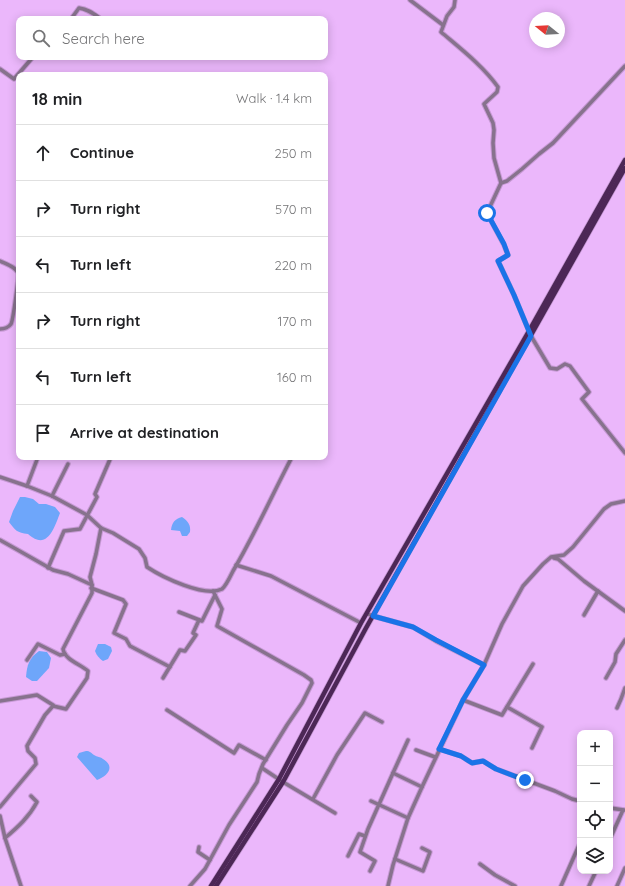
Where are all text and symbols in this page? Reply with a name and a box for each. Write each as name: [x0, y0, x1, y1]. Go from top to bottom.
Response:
north arrow: [529, 12, 565, 48]
search box: [16, 16, 328, 60]
icon: search: [30, 27, 52, 49]
text: Search here: [62, 29, 145, 48]
text: 18 min: [32, 88, 83, 109]
text: Walk · 1.4 km: [236, 90, 312, 106]
icon: ahead: [32, 142, 54, 164]
text: Continue: [70, 143, 134, 162]
text: 250 m: [275, 145, 312, 161]
icon: right: [32, 198, 54, 220]
text: Turn right: [70, 199, 141, 218]
text: 570 m: [275, 201, 312, 217]
route start: [478, 204, 496, 222]
icon: left: [32, 254, 54, 276]
text: Turn left: [70, 255, 132, 274]
text: 220 m: [274, 257, 312, 273]
icon: right: [32, 310, 54, 332]
text: Turn right: [70, 311, 141, 330]
text: 170 m: [277, 313, 312, 329]
icon: left: [32, 366, 54, 388]
text: Turn left: [70, 367, 132, 386]
text: 160 m: [277, 369, 312, 385]
icon: arrive: [32, 422, 54, 444]
text: Arrive at destination: [70, 423, 219, 442]
map controls: [577, 730, 613, 874]
button: +: [577, 730, 613, 766]
button: −: [577, 766, 613, 802]
route end: [516, 771, 534, 789]
button: locate: [577, 802, 613, 838]
button: layers: [577, 838, 613, 874]

